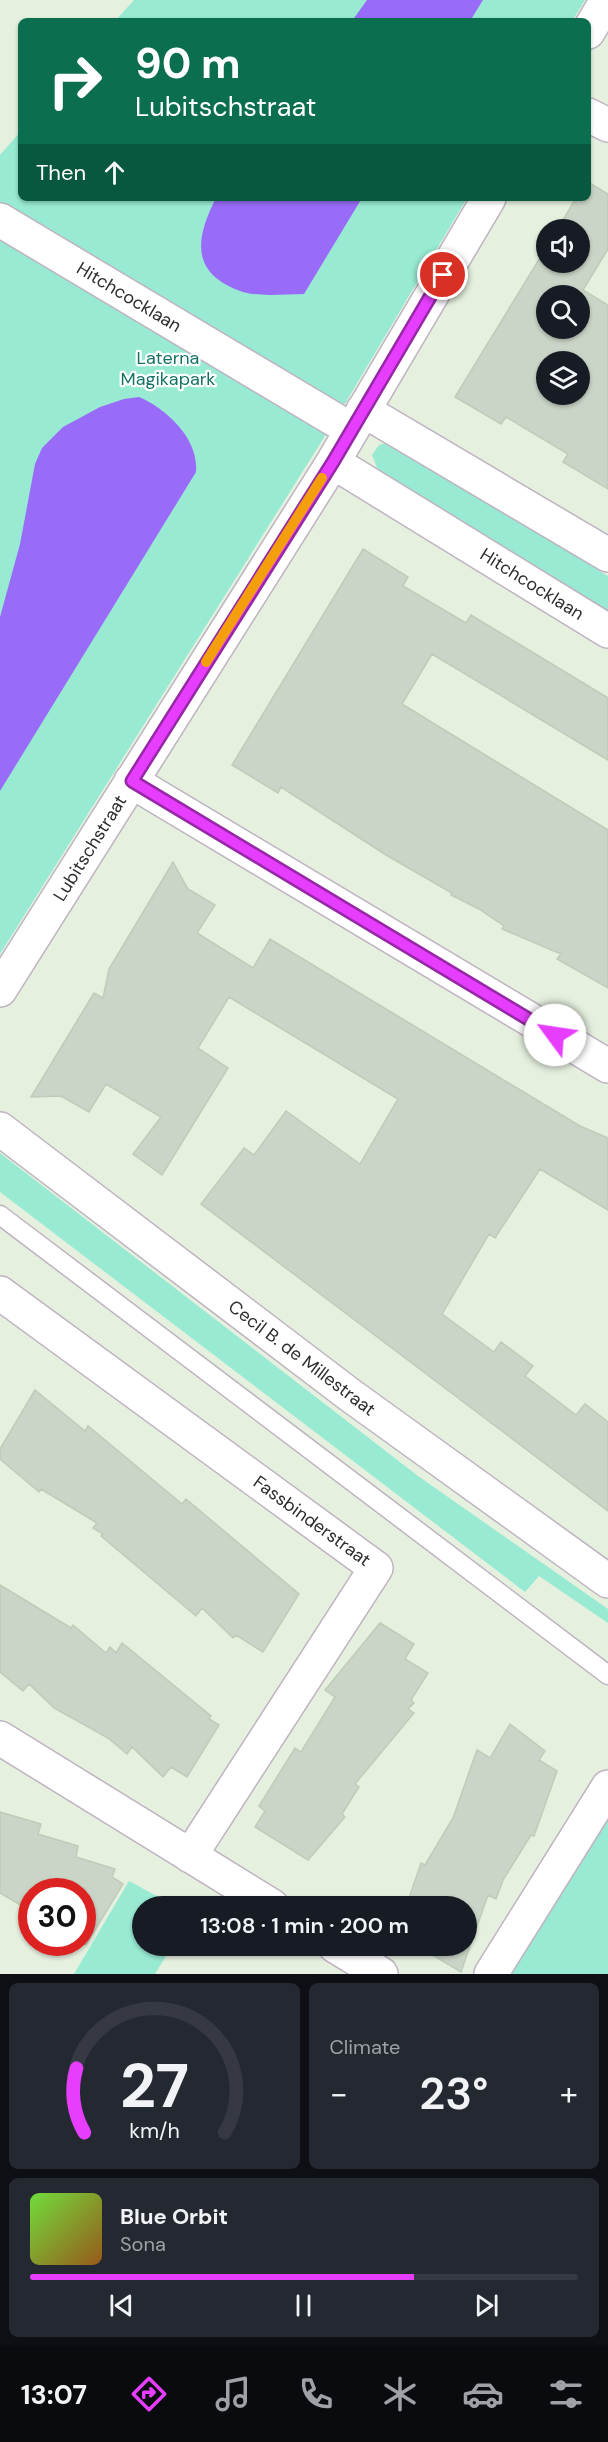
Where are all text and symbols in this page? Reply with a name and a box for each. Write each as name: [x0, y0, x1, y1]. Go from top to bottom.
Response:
text: 90 m: [135, 36, 241, 91]
icon: right: [36, 42, 114, 120]
text: Lubitschstraat: [135, 89, 316, 124]
icon: ahead: [98, 156, 131, 189]
text: Then: [36, 158, 86, 187]
map controls: [536, 219, 590, 405]
button: sound: [536, 219, 590, 273]
pin: [417, 249, 468, 300]
street label: Hitchcocklaan: [72, 256, 186, 338]
icon: arrive: [426, 258, 459, 291]
button: search: [536, 285, 590, 339]
park label: Laterna Magikapark: [121, 346, 215, 391]
button: layers: [536, 351, 590, 405]
street label: Hitchcocklaan: [475, 542, 589, 626]
street label: Lubitschstraat: [48, 790, 132, 906]
position arrow: [523, 1003, 587, 1067]
street label: Cecil B. de Millestraat: [223, 1295, 381, 1421]
street label: Fassbinderstraat: [248, 1470, 376, 1572]
speed limit sign: 30: [18, 1878, 96, 1956]
text: 13:08 · 1 min · 200 m: [200, 1911, 409, 1940]
text: Climate: [330, 2034, 400, 2060]
text: 27: [120, 2045, 189, 2126]
text: 23°: [419, 2064, 488, 2123]
text: −: [330, 2072, 348, 2115]
text: +: [560, 2072, 578, 2115]
text: km/h: [129, 2117, 180, 2145]
text: Blue Orbit: [120, 2202, 228, 2231]
text: Sona: [120, 2231, 166, 2257]
icon: previous: [105, 2289, 138, 2322]
icon: pause: [287, 2289, 320, 2322]
icon: next: [470, 2289, 503, 2322]
icon: directions: [128, 2373, 170, 2415]
icon: music: [212, 2373, 254, 2415]
icon: phone: [295, 2373, 337, 2415]
icon: climate: [379, 2373, 421, 2415]
icon: car: [462, 2373, 504, 2415]
icon: filters: [545, 2373, 587, 2415]
text: 13:07: [21, 2377, 87, 2412]

